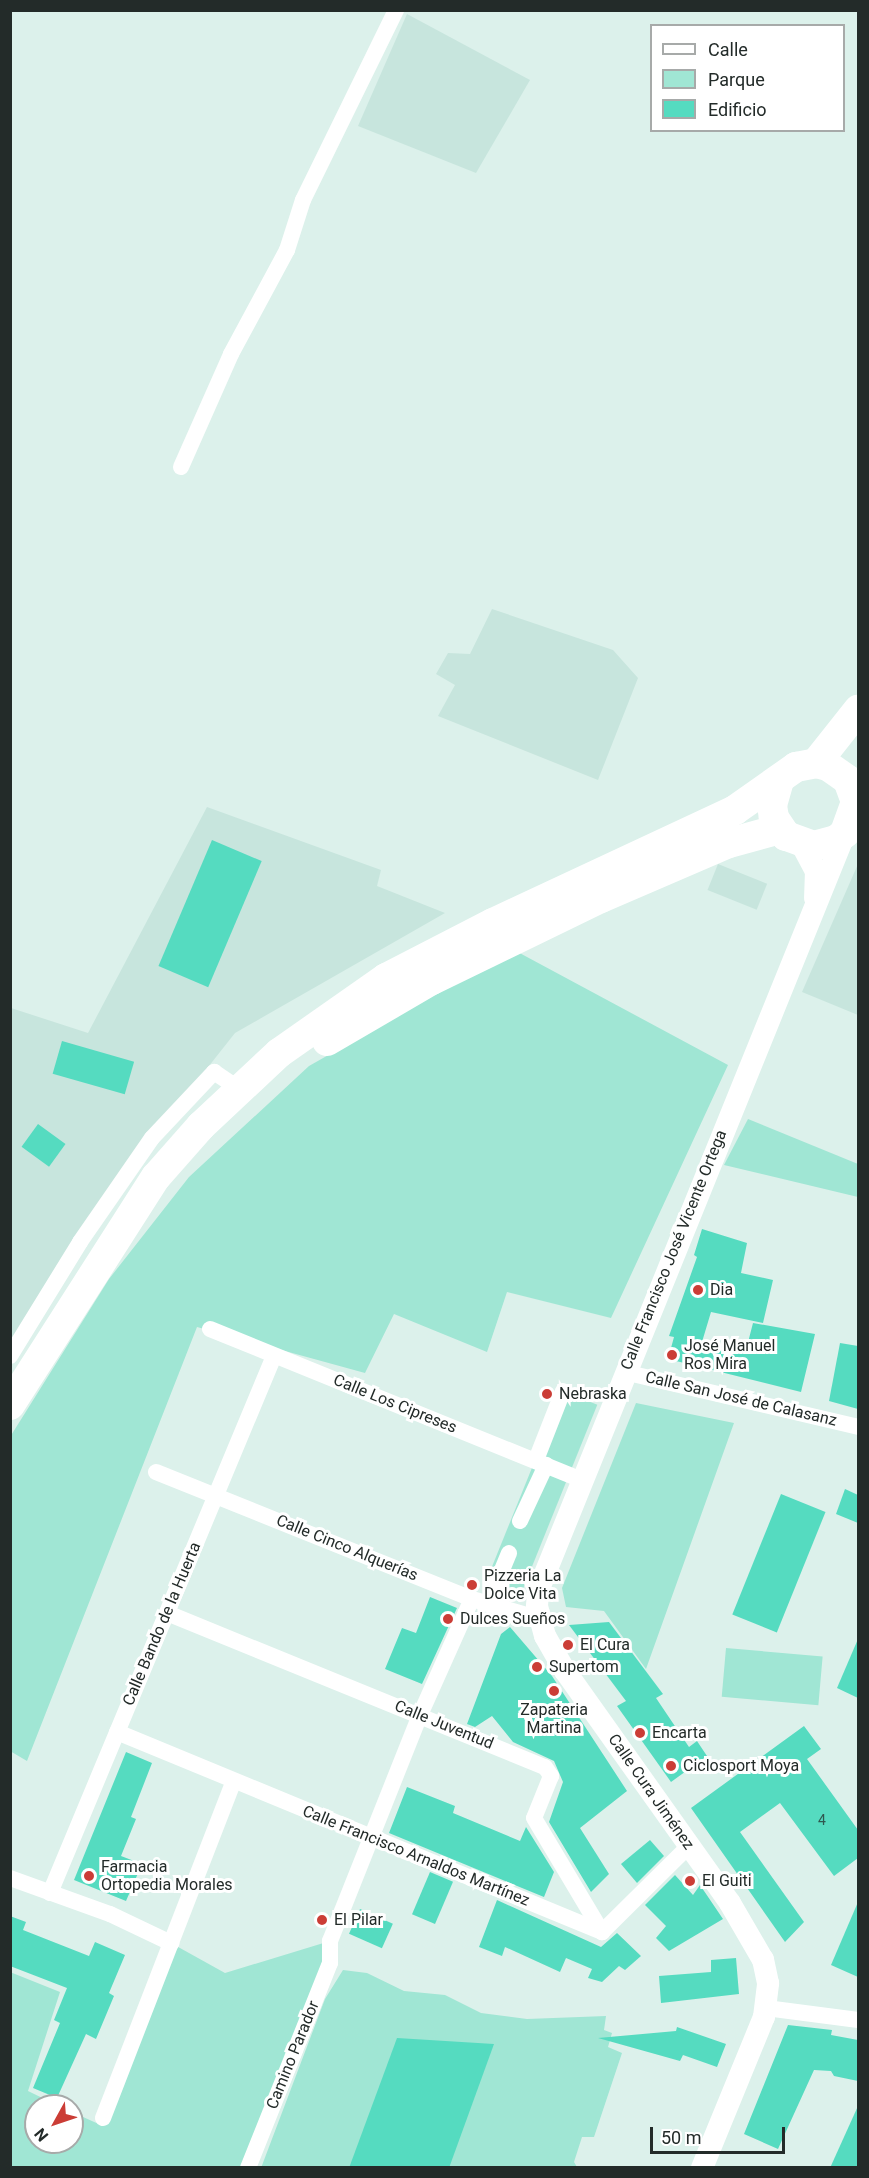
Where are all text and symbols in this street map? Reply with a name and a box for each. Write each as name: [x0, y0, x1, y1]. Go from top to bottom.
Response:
legend: [650, 24, 845, 132]
text: Calle: [708, 39, 748, 60]
text: Parque: [708, 69, 765, 90]
text: Edificio: [708, 99, 767, 120]
street label: Calle Francisco José Vicente Ortega: [617, 1127, 731, 1373]
place label: Dia: [710, 1280, 733, 1300]
marker: Dia: [691, 1283, 705, 1297]
place label: José Manuel Ros Mira: [684, 1336, 775, 1374]
marker: José Manuel Ros Mira: [665, 1348, 679, 1362]
street label: Calle San José de Calasanz: [643, 1368, 839, 1430]
street label: Calle Los Cipreses: [331, 1370, 459, 1438]
place label: Nebraska: [559, 1384, 627, 1404]
marker: Nebraska: [540, 1387, 554, 1401]
street label: Calle Cinco Alquerías: [273, 1511, 421, 1585]
street label: Calle Bando de la Huerta: [119, 1539, 205, 1709]
place label: Pizzeria La Dolce Vita: [484, 1566, 562, 1604]
marker: Pizzeria La Dolce Vita: [465, 1578, 479, 1592]
place label: Dulces Sueños: [460, 1609, 565, 1629]
marker: Dulces Sueños: [441, 1612, 455, 1626]
place label: El Cura: [580, 1635, 630, 1655]
marker: El Cura: [561, 1638, 575, 1652]
place label: Supertom: [549, 1657, 619, 1677]
marker: Supertom: [530, 1660, 544, 1674]
marker: Zapateria Martina: [547, 1684, 561, 1698]
street label: Calle Juventud: [392, 1696, 496, 1754]
place label: Zapateria Martina: [520, 1700, 588, 1738]
place label: Encarta: [652, 1723, 707, 1743]
marker: Encarta: [633, 1726, 647, 1740]
street label: Calle Cura Jiménez: [604, 1730, 698, 1854]
place label: Ciclosport Moya: [683, 1756, 799, 1776]
marker: Ciclosport Moya: [664, 1759, 678, 1773]
street label: Calle Francisco Arnaldos Martínez: [300, 1802, 532, 1910]
house number: 4: [818, 1812, 826, 1828]
place label: Farmacia Ortopedia Morales: [101, 1857, 233, 1895]
marker: Farmacia Ortopedia Morales: [82, 1869, 96, 1883]
place label: El Guiti: [702, 1871, 752, 1891]
marker: El Guiti: [683, 1874, 697, 1888]
place label: El Pilar: [334, 1910, 383, 1930]
marker: El Pilar: [315, 1913, 329, 1927]
street label: Camino Parador: [263, 1998, 323, 2112]
north arrow: [24, 2094, 84, 2154]
scale bar: [653, 2115, 788, 2153]
text: N: [30, 2124, 52, 2145]
text: 50 m: [661, 2127, 701, 2148]

